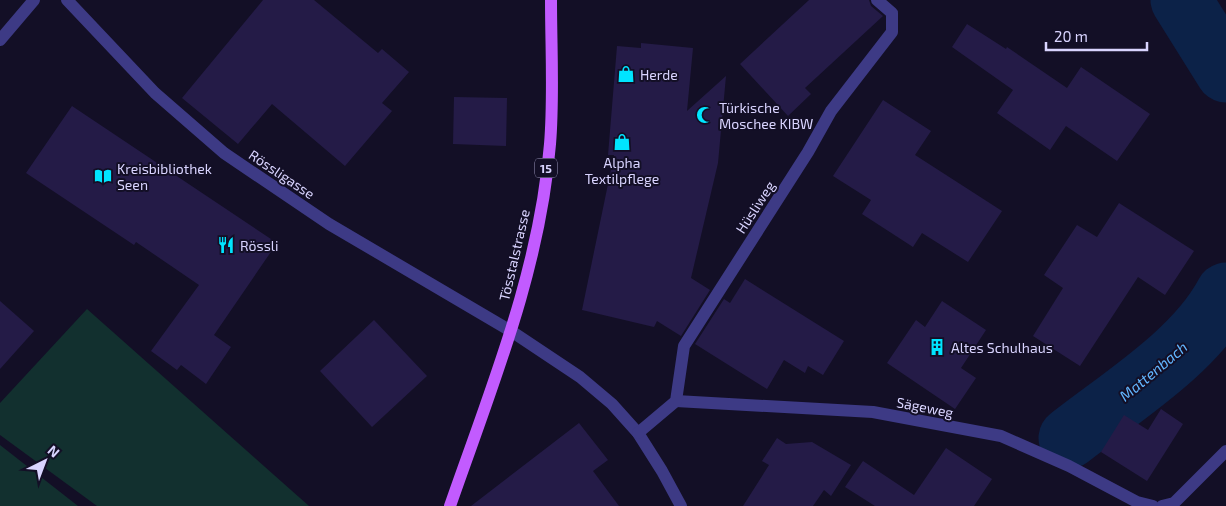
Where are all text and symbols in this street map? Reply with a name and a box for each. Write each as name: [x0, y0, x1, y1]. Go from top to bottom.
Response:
scale bar: [1046, 20, 1147, 52]
text: 20 m: [1054, 27, 1088, 45]
shop icon: Herde: [616, 64, 636, 84]
place label: Herde: [640, 66, 678, 83]
place label: Türkische Moschee KIBW: [719, 99, 813, 132]
mosque icon: Türkische Moschee KIBW: [695, 105, 715, 125]
shop icon: Alpha Textilpflege: [612, 132, 632, 152]
street label: Rössligasse: [246, 146, 318, 202]
place label: Alpha Textilpflege: [585, 154, 659, 187]
road number: 15: [535, 158, 557, 178]
place label: Kreisbibliothek Seen: [117, 160, 212, 193]
library icon: Kreisbibliothek Seen: [93, 166, 113, 186]
street label: Hüsliweg: [732, 178, 778, 236]
street label: Tösstalstrasse: [495, 208, 533, 302]
restaurant icon: Rössli: [216, 235, 236, 255]
place label: Rössli: [240, 237, 278, 254]
building icon: Altes Schulhaus: [927, 337, 947, 357]
water label: Mattenbach: [1115, 337, 1191, 405]
place label: Altes Schulhaus: [951, 339, 1053, 356]
street label: Sägeweg: [895, 393, 955, 421]
north arrow: [20, 436, 70, 486]
text: N: [45, 441, 63, 461]

